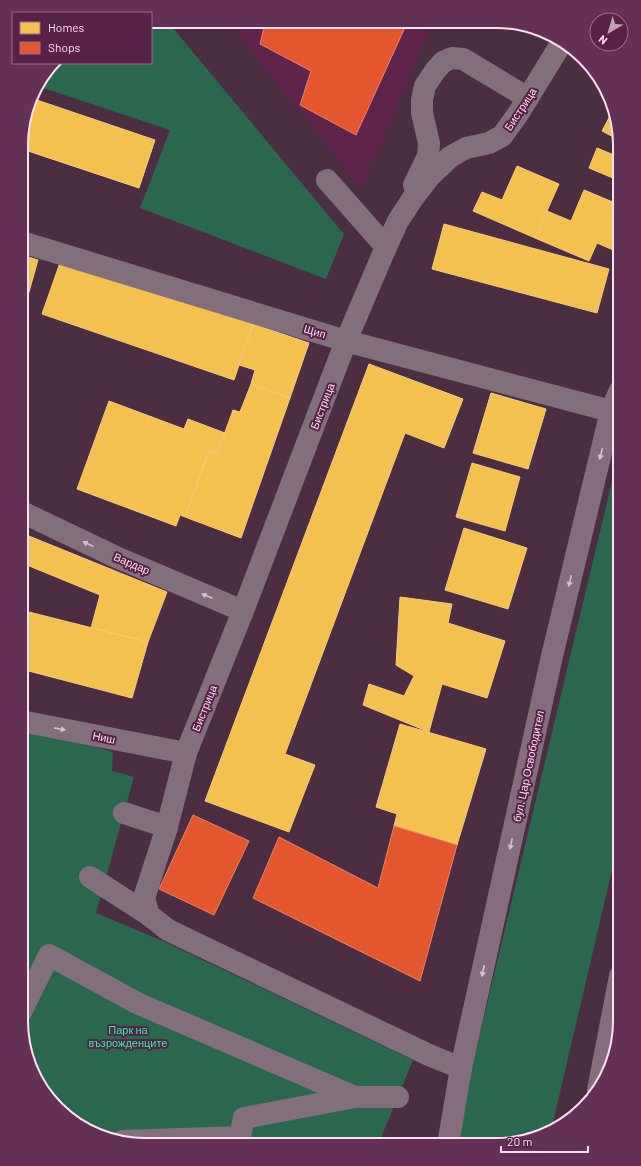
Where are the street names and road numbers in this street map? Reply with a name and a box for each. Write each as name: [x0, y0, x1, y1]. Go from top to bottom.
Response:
street label: Бистрица: [501, 84, 539, 133]
street label: Щип: [302, 322, 328, 341]
street label: Бистрица: [307, 380, 337, 431]
street label: Вардар: [112, 550, 152, 576]
street label: Бистрица: [189, 682, 219, 733]
street label: бул. Цар Освободител: [510, 709, 546, 823]
street label: Ниш: [92, 728, 117, 746]

